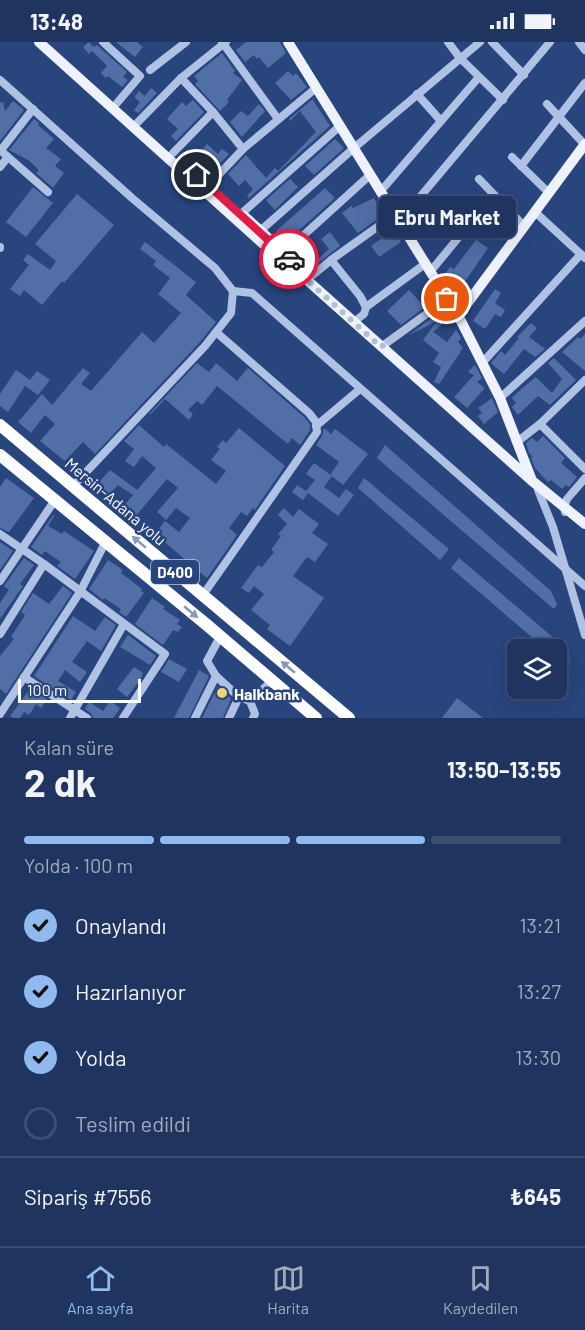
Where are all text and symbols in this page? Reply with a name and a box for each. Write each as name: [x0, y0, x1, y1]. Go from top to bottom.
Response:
text: 13:48: [30, 8, 83, 34]
pin: [171, 149, 222, 200]
icon: home: [180, 158, 213, 191]
callout: Ebru Market: [378, 197, 516, 239]
text: Ebru Market: [394, 205, 500, 229]
courier: [259, 229, 319, 289]
icon: car: [273, 243, 306, 276]
pin: [421, 273, 472, 324]
icon: bag: [430, 282, 463, 315]
street label: Mersin-Adana yolu: [62, 453, 170, 549]
one-way arrow: [131, 536, 146, 548]
road number: D400: [151, 560, 199, 584]
one-way arrow: [183, 605, 198, 618]
map controls: [507, 639, 567, 699]
button: layers: [507, 639, 567, 699]
one-way arrow: [281, 661, 296, 674]
scale bar: [18, 676, 141, 704]
text: 100 m: [27, 680, 67, 699]
place label: Halkbank: [234, 684, 300, 703]
marker: Halkbank: [215, 686, 229, 700]
text: Kalan süre: [24, 735, 114, 759]
text: 13:50–13:55: [447, 756, 561, 782]
text: 2 dk: [24, 758, 97, 805]
text: Yolda · 100 m: [24, 853, 133, 877]
icon: check: [24, 909, 57, 942]
text: Onaylandı: [75, 912, 167, 938]
text: 13:21: [519, 913, 561, 937]
icon: check: [24, 975, 57, 1008]
text: Hazırlanıyor: [75, 978, 186, 1004]
text: 13:27: [517, 979, 561, 1003]
icon: check: [24, 1041, 57, 1074]
text: Yolda: [75, 1044, 126, 1070]
text: 13:30: [515, 1045, 561, 1069]
text: Teslim edildi: [75, 1110, 191, 1136]
text: Sipariş #7556: [24, 1183, 151, 1209]
text: ₺645: [510, 1183, 561, 1209]
tab: Ana sayfa: [67, 1262, 133, 1317]
tab: Harita: [267, 1262, 309, 1317]
tab: Kaydedilen: [443, 1262, 518, 1317]

